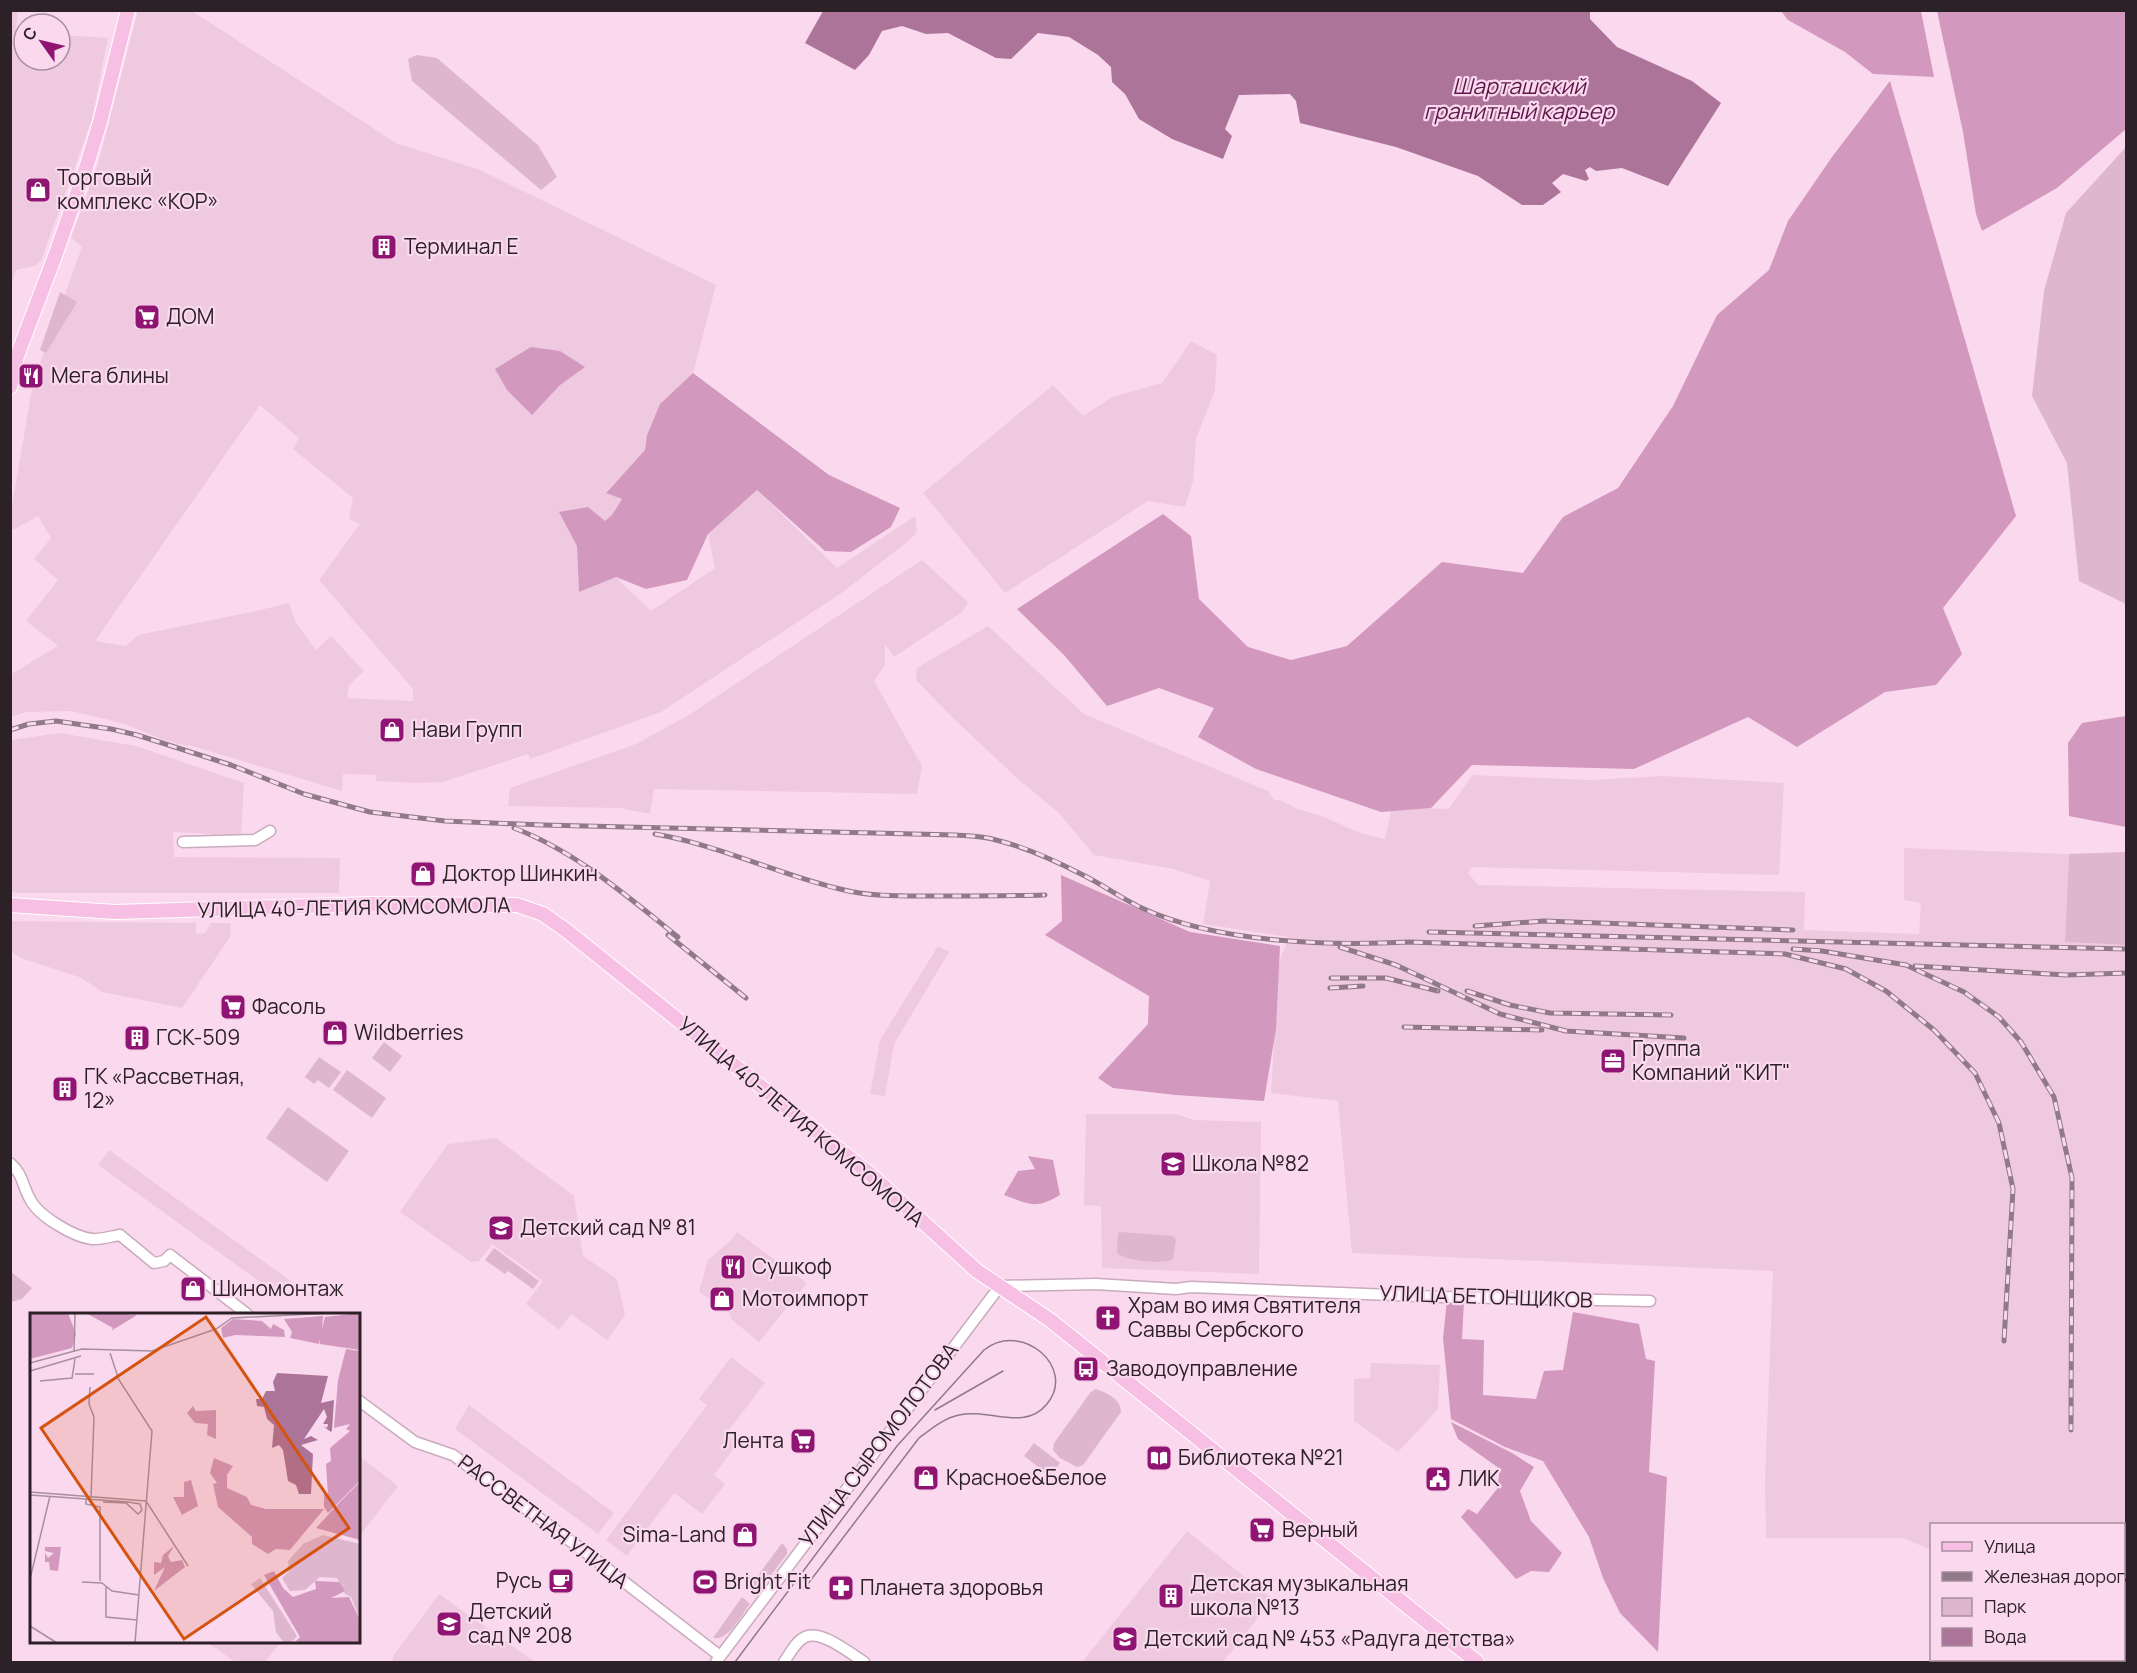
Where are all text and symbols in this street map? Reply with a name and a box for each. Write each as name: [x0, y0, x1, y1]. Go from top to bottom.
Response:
north arrow: [12, 12, 72, 72]
text: С: [17, 22, 42, 45]
water label: Шарташский гранитный карьер: [1424, 71, 1616, 126]
place label: Торговый комплекс «КОР»: [57, 163, 219, 215]
shop icon: Торговый комплекс «КОР»: [23, 175, 53, 205]
building icon: Терминал Е: [369, 232, 399, 262]
place label: Терминал Е: [404, 232, 519, 260]
supermarket icon: ДОМ: [132, 302, 162, 332]
place label: ДОМ: [166, 302, 214, 330]
restaurant icon: Мега блины: [16, 361, 46, 391]
place label: Мега блины: [51, 361, 169, 389]
shop icon: Нави Групп: [377, 715, 407, 745]
place label: Нави Групп: [412, 715, 523, 743]
shop icon: Доктор Шинкин: [408, 859, 438, 889]
place label: Доктор Шинкин: [442, 859, 598, 887]
street label: УЛИЦА 40-ЛЕТИЯ КОМСОМОЛА: [197, 890, 511, 924]
supermarket icon: Фасоль: [218, 992, 248, 1022]
place label: Фасоль: [252, 992, 326, 1020]
street label: УЛИЦА 40-ЛЕТИЯ КОМСОМОЛА: [673, 1010, 931, 1233]
shop icon: Wildberries: [320, 1018, 350, 1048]
place label: Wildberries: [354, 1018, 464, 1046]
building icon: ГСК-509: [122, 1023, 152, 1053]
place label: ГСК-509: [156, 1023, 240, 1051]
place label: Группа Компаний "КИТ": [1632, 1034, 1791, 1086]
office icon: Группа Компаний "КИТ": [1598, 1046, 1628, 1076]
place label: ГК «Рассветная, 12»: [84, 1062, 245, 1114]
building icon: ГК «Рассветная, 12»: [50, 1074, 80, 1104]
school or university icon: Школа №82: [1158, 1149, 1188, 1179]
place label: Школа №82: [1192, 1149, 1309, 1177]
school or university icon: Детский сад № 81: [486, 1213, 516, 1243]
place label: Детский сад № 81: [520, 1213, 696, 1241]
restaurant icon: Сушкоф: [718, 1252, 748, 1282]
place label: Сушкоф: [752, 1252, 832, 1280]
shop icon: Шиномонтаж: [178, 1274, 208, 1304]
place label: Шиномонтаж: [212, 1274, 344, 1302]
street label: УЛИЦА БЕТОНЩИКОВ: [1379, 1278, 1593, 1314]
shop icon: Мотоимпорт: [707, 1284, 737, 1314]
place label: Мотоимпорт: [742, 1284, 869, 1312]
place label: Храм во имя Святителя Саввы Сербского: [1128, 1291, 1361, 1343]
church icon: Храм во имя Святителя Саввы Сербского: [1093, 1303, 1123, 1333]
inset map: [30, 1313, 360, 1643]
street label: УЛИЦА СЫРОМОЛОТОВА: [792, 1337, 964, 1552]
bus stop icon: Заводоуправление: [1071, 1354, 1101, 1384]
place label: Заводоуправление: [1106, 1354, 1298, 1382]
place label: Лента: [723, 1426, 784, 1454]
supermarket icon: Лента: [788, 1426, 818, 1456]
library icon: Библиотека №21: [1144, 1443, 1174, 1473]
place label: Библиотека №21: [1178, 1443, 1344, 1471]
street label: РАССВЕТНАЯ УЛИЦА: [453, 1448, 635, 1595]
shop icon: Красное&Белое: [911, 1463, 941, 1493]
place label: Красное&Белое: [946, 1463, 1107, 1491]
public building icon: ЛИК: [1423, 1464, 1453, 1494]
place label: ЛИК: [1458, 1464, 1500, 1492]
supermarket icon: Верный: [1247, 1515, 1277, 1545]
place label: Верный: [1282, 1515, 1358, 1543]
place label: Sima-Land: [623, 1520, 726, 1548]
shop icon: Sima-Land: [730, 1520, 760, 1550]
legend: [1930, 1523, 2125, 1661]
text: Улица: [1984, 1534, 2036, 1558]
text: Железная дорога: [1984, 1564, 2135, 1588]
place label: Русь: [496, 1566, 542, 1594]
cafe icon: Русь: [546, 1566, 576, 1596]
sports icon: Bright Fit: [690, 1567, 720, 1597]
place label: Bright Fit: [724, 1567, 811, 1595]
place label: Детская музыкальная школа №13: [1190, 1569, 1409, 1621]
pharmacy icon: Планета здоровья: [826, 1573, 856, 1603]
place label: Планета здоровья: [860, 1573, 1043, 1601]
building icon: Детская музыкальная школа №13: [1156, 1581, 1186, 1611]
text: Парк: [1984, 1594, 2027, 1618]
place label: Детский сад № 208: [468, 1597, 572, 1649]
school or university icon: Детский сад № 208: [434, 1609, 464, 1639]
school or university icon: Детский сад № 453 «Радуга детства»: [1110, 1624, 1140, 1654]
place label: Детский сад № 453 «Радуга детства»: [1144, 1624, 1516, 1652]
text: Вода: [1984, 1624, 2026, 1648]

